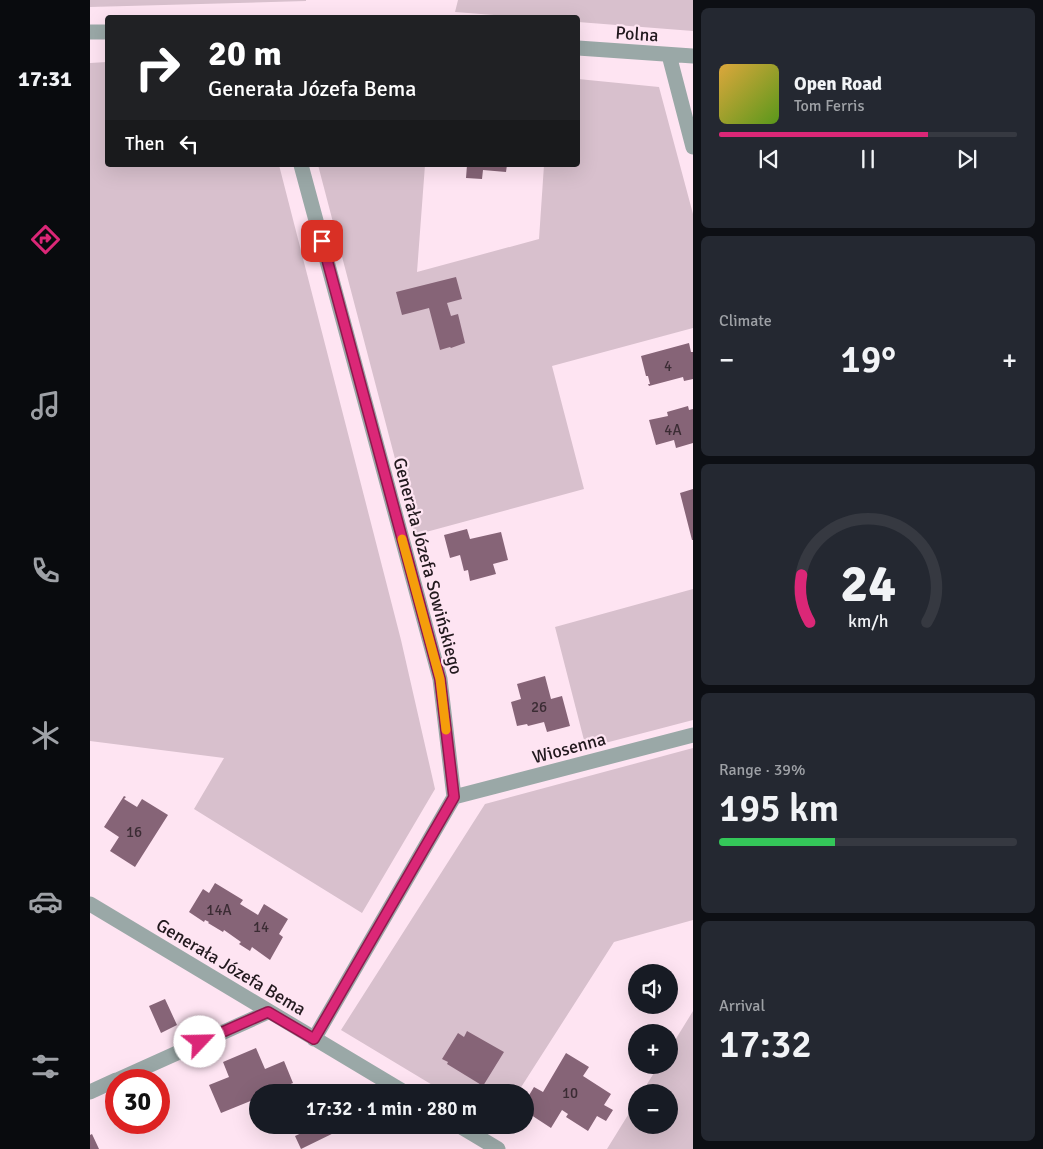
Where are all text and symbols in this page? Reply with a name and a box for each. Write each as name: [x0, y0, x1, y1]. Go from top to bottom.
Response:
street label: Polna: [615, 22, 659, 46]
text: 20 m: [208, 32, 282, 75]
icon: right: [125, 35, 190, 100]
text: 17:31: [18, 65, 72, 92]
text: Open Road: [794, 72, 882, 96]
text: Generała Józefa Bema: [208, 75, 416, 102]
text: Tom Ferris: [794, 96, 864, 116]
icon: left: [175, 130, 203, 158]
text: Then: [125, 132, 165, 156]
icon: previous: [755, 145, 783, 173]
icon: pause: [854, 145, 882, 173]
icon: next: [953, 145, 981, 173]
pin: [301, 220, 343, 262]
icon: directions: [28, 222, 63, 257]
icon: arrive: [308, 227, 336, 255]
text: Climate: [719, 311, 772, 331]
text: 19°: [840, 336, 896, 383]
text: −: [719, 343, 734, 377]
text: +: [1002, 343, 1017, 377]
house number: 4: [664, 357, 672, 375]
icon: music: [28, 388, 63, 423]
house number: 4A: [664, 421, 682, 439]
street label: Generała Józefa Sowińskiego: [388, 455, 468, 677]
text: 24: [840, 552, 896, 616]
icon: phone: [28, 553, 63, 588]
text: km/h: [848, 610, 888, 632]
house number: 26: [531, 698, 547, 716]
icon: climate: [28, 718, 63, 753]
street label: Wiosenna: [530, 728, 608, 768]
text: Range · 39%: [719, 760, 805, 780]
text: 195 km: [719, 785, 839, 832]
house number: 16: [126, 823, 142, 841]
icon: car: [28, 884, 63, 919]
house number: 14A: [206, 901, 232, 919]
street label: Generała Józefa Bema: [152, 914, 310, 1020]
house number: 14: [253, 918, 269, 936]
map controls: [628, 964, 678, 1134]
button: sound: [628, 964, 678, 1014]
text: Arrival: [719, 996, 765, 1016]
position arrow: [173, 1015, 225, 1067]
text: 17:32: [719, 1021, 812, 1068]
button: +: [628, 1024, 678, 1074]
icon: filters: [28, 1049, 63, 1084]
speed limit sign: 30: [105, 1069, 170, 1134]
house number: 10: [562, 1084, 578, 1102]
button: −: [628, 1084, 678, 1134]
text: 17:32 · 1 min · 280 m: [306, 1097, 477, 1121]

